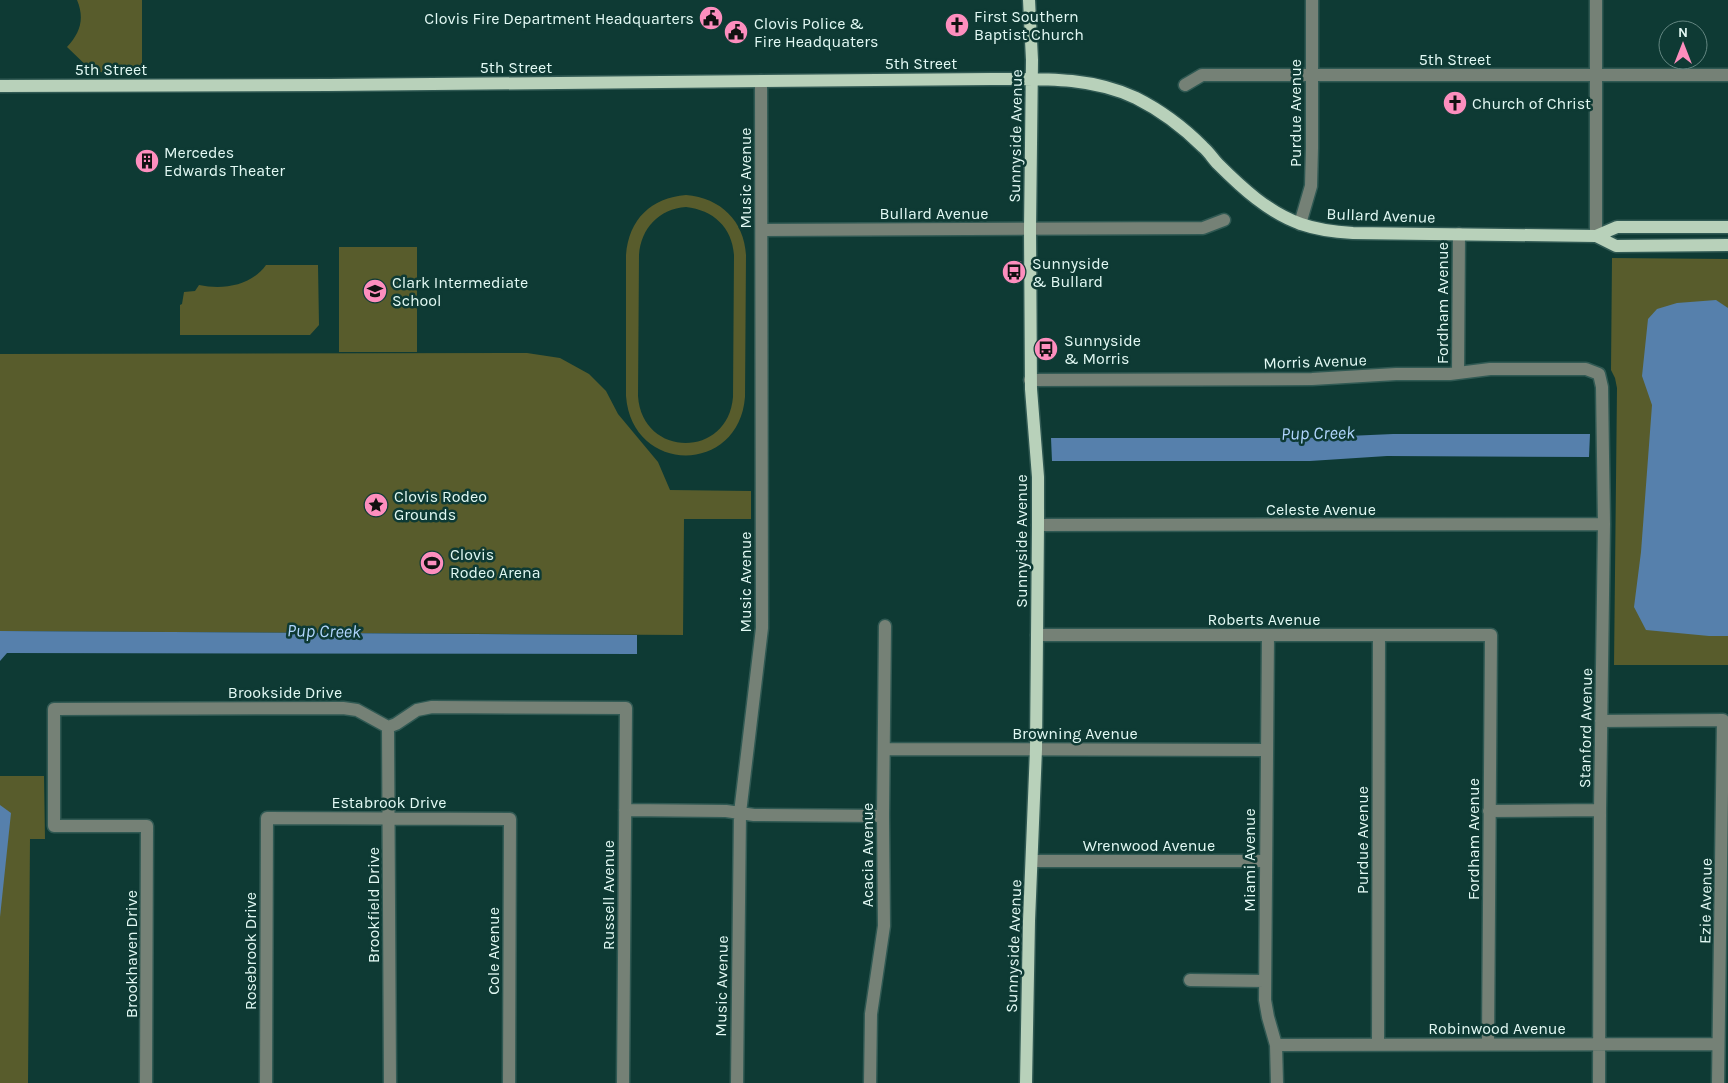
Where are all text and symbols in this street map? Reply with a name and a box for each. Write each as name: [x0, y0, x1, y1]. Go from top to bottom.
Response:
public building icon: Clovis Fire Department Headquarters: [698, 5, 724, 31]
place label: First Southern Baptist Church: [974, 7, 1084, 44]
place label: Clovis Fire Department Headquarters: [424, 9, 694, 28]
church icon: First Southern Baptist Church: [944, 12, 970, 38]
place label: Clovis Police & Fire Headquaters: [754, 14, 878, 51]
public building icon: Clovis Police & Fire Headquaters: [723, 19, 749, 45]
north arrow: [1658, 20, 1708, 70]
text: N: [1678, 24, 1688, 41]
street label: 5th Street: [1419, 50, 1491, 69]
street label: 5th Street: [885, 54, 957, 73]
street label: 5th Street: [480, 58, 552, 77]
street label: Purdue Avenue: [1286, 59, 1305, 167]
street label: 5th Street: [75, 60, 147, 79]
street label: Sunnyside Avenue: [1005, 69, 1026, 203]
church icon: Church of Christ: [1442, 90, 1468, 116]
place label: Church of Christ: [1472, 94, 1591, 113]
street label: Music Avenue: [736, 127, 755, 229]
place label: Mercedes Edwards Theater: [164, 143, 285, 180]
building icon: Mercedes Edwards Theater: [134, 148, 160, 174]
street label: Bullard Avenue: [879, 204, 989, 223]
street label: Bullard Avenue: [1326, 204, 1436, 227]
street label: Fordham Avenue: [1433, 242, 1452, 364]
place label: Sunnyside & Bullard: [1032, 254, 1109, 291]
bus stop icon: Sunnyside & Bullard: [1001, 259, 1027, 285]
place label: Clark Intermediate School: [392, 273, 528, 310]
school or university icon: Clark Intermediate School: [362, 278, 388, 304]
place label: Sunnyside & Morris: [1064, 331, 1141, 368]
bus stop icon: Sunnyside & Morris: [1033, 336, 1059, 362]
street label: Morris Avenue: [1263, 350, 1367, 373]
water label: Pup Creek: [1281, 421, 1356, 445]
street label: Sunnyside Avenue: [1012, 474, 1031, 608]
place label: Clovis Rodeo Grounds: [394, 487, 487, 524]
place icon: Clovis Rodeo Grounds: [363, 492, 389, 518]
street label: Celeste Avenue: [1266, 500, 1376, 519]
street label: Music Avenue: [736, 531, 755, 633]
place label: Clovis Rodeo Arena: [450, 545, 540, 582]
sports icon: Clovis Rodeo Arena: [419, 550, 445, 576]
street label: Roberts Avenue: [1208, 610, 1320, 629]
water label: Pup Creek: [287, 619, 362, 643]
street label: Stanford Avenue: [1575, 668, 1596, 788]
street label: Brookside Drive: [228, 683, 342, 702]
street label: Browning Avenue: [1012, 724, 1138, 743]
street label: Fordham Avenue: [1464, 778, 1483, 900]
street label: Purdue Avenue: [1353, 786, 1372, 894]
street label: Estabrook Drive: [331, 793, 447, 812]
street label: Acacia Avenue: [858, 803, 877, 907]
street label: Miami Avenue: [1240, 808, 1259, 912]
street label: Wrenwood Avenue: [1083, 836, 1215, 855]
street label: Russell Avenue: [599, 840, 618, 950]
street label: Brookfield Drive: [364, 847, 383, 963]
street label: Ezie Avenue: [1695, 858, 1716, 944]
street label: Sunnyside Avenue: [1002, 879, 1025, 1013]
street label: Brookhaven Drive: [122, 890, 141, 1018]
street label: Rosebrook Drive: [241, 892, 260, 1010]
street label: Cole Avenue: [484, 907, 503, 995]
street label: Music Avenue: [711, 935, 732, 1037]
street label: Robinwood Avenue: [1428, 1019, 1566, 1038]

